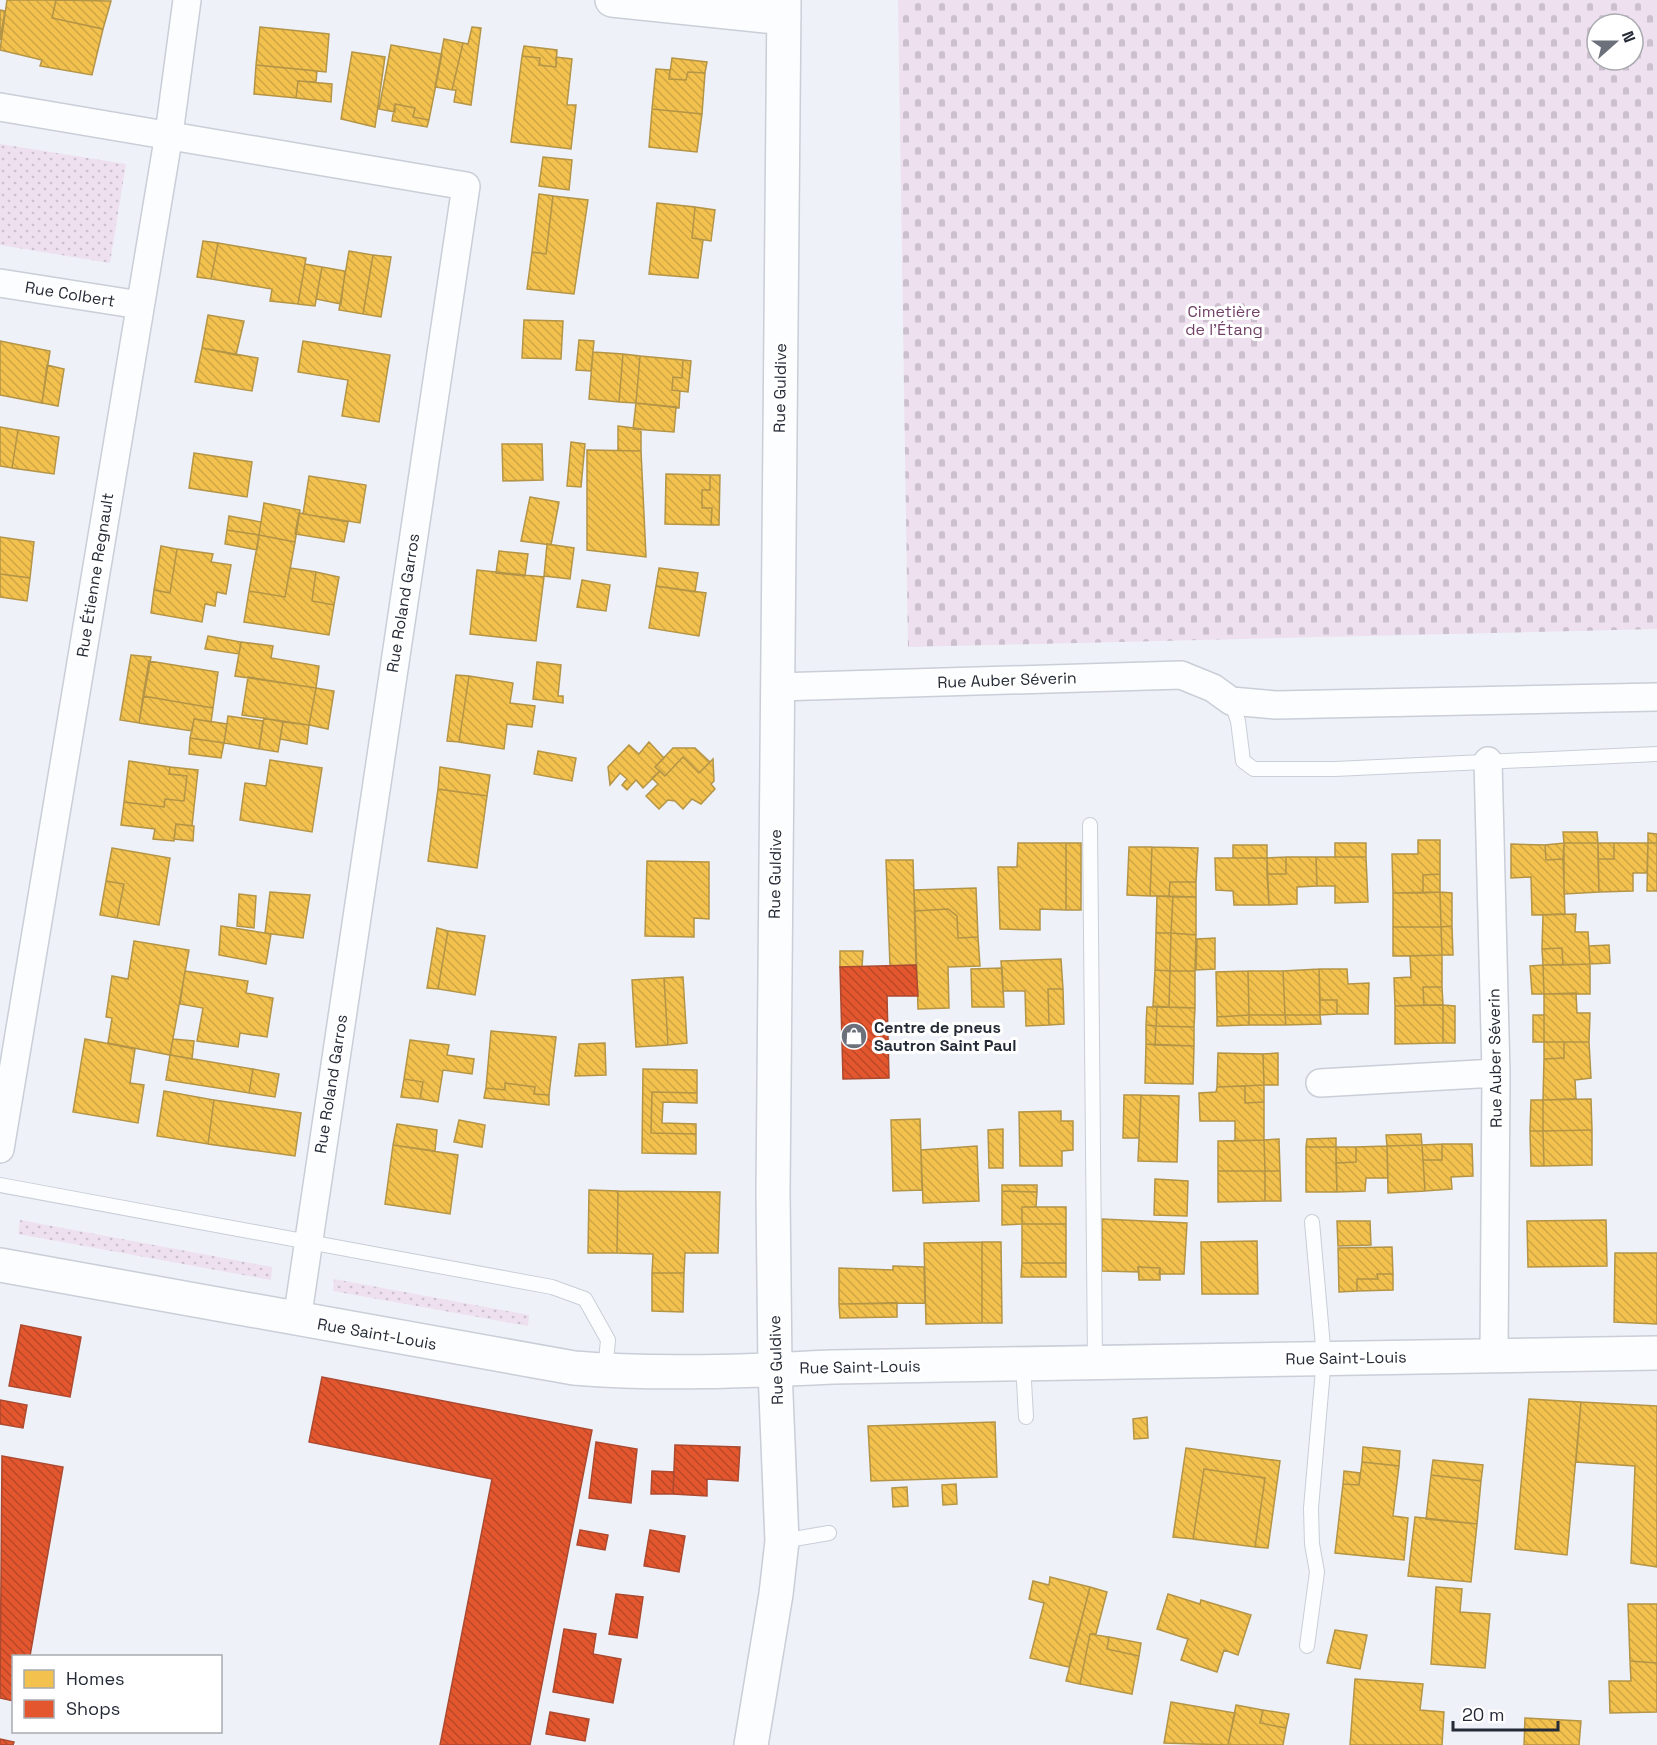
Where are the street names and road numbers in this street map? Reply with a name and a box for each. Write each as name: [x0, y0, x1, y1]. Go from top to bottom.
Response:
street label: Rue Colbert: [24, 277, 116, 311]
street label: Rue Guldive: [769, 343, 791, 433]
street label: Rue Étienne Regnault: [72, 491, 118, 659]
street label: Rue Roland Garros: [382, 532, 424, 674]
street label: Rue Auber Séverin: [937, 667, 1077, 693]
street label: Rue Guldive: [764, 829, 786, 919]
street label: Rue Auber Séverin: [1483, 988, 1507, 1128]
street label: Rue Roland Garros: [310, 1013, 352, 1155]
street label: Rue Saint-Louis: [316, 1313, 438, 1355]
street label: Rue Guldive: [764, 1315, 788, 1405]
street label: Rue Saint-Louis: [1285, 1346, 1407, 1370]
street label: Rue Saint-Louis: [799, 1355, 921, 1379]

